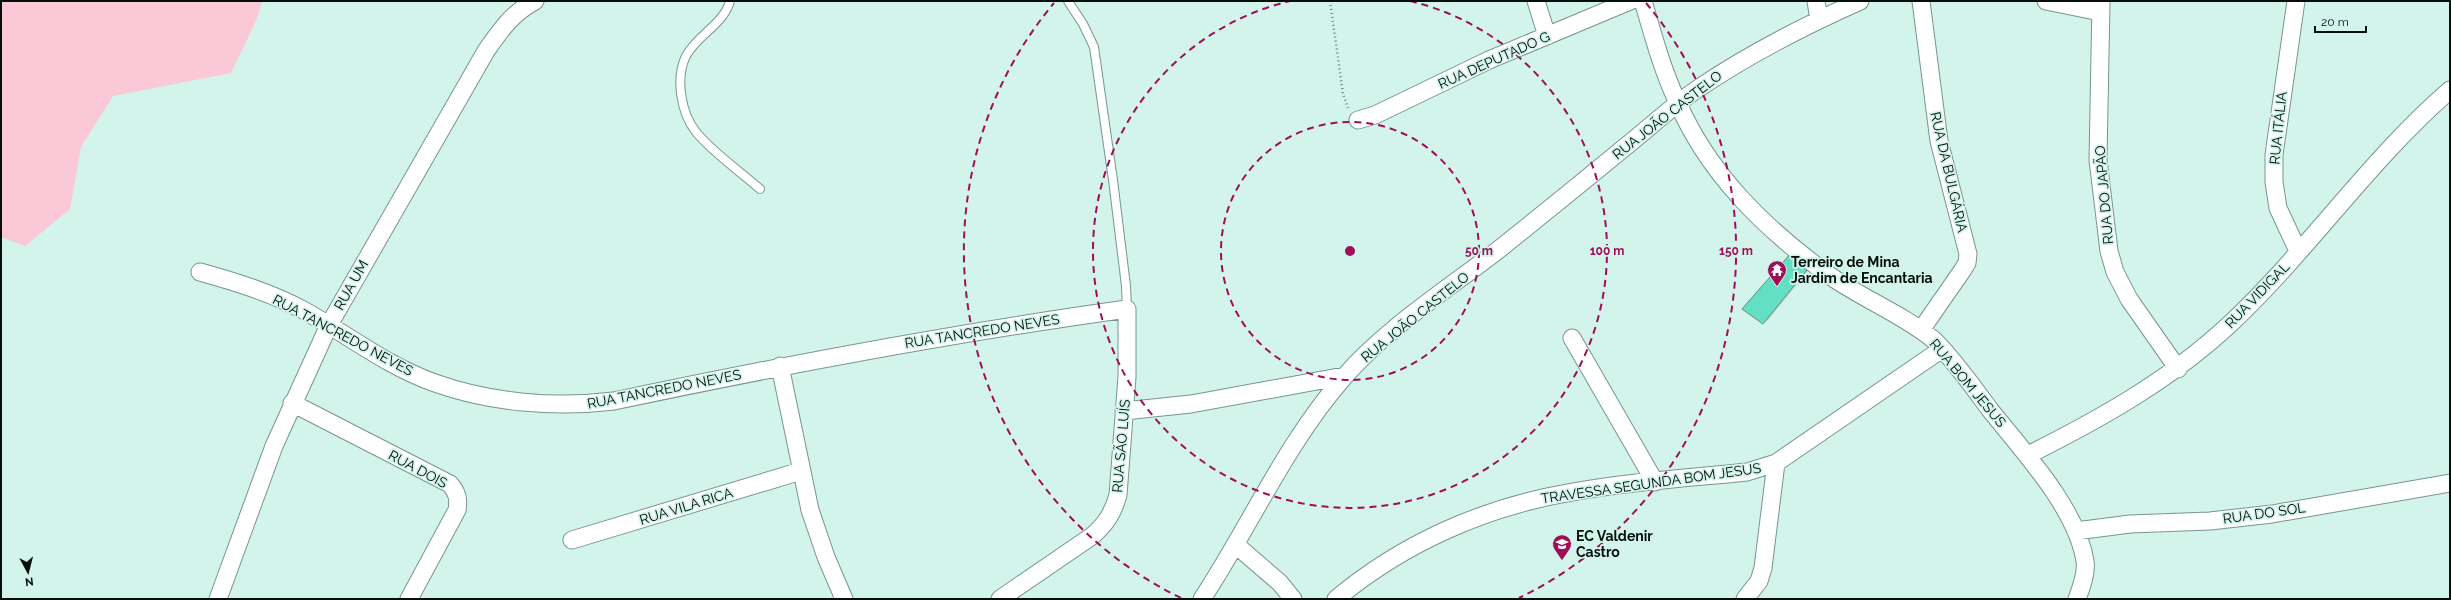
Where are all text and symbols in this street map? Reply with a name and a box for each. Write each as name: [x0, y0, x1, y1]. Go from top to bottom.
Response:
scale bar: [2315, 8, 2366, 34]
text: 20 m: [2321, 15, 2349, 29]
street label: RUA DEPUTADO G: [1436, 28, 1552, 92]
street label: RUA JOÃO CASTELO: [1609, 67, 1725, 163]
street label: RUA ITÁLIA: [2265, 90, 2290, 165]
street label: RUA DA BULGÁRIA: [1927, 110, 1972, 234]
street label: RUA DO JAPÃO: [2091, 145, 2116, 245]
centre of rings: [1343, 244, 1357, 258]
text: 50 m: [1465, 244, 1493, 258]
text: 100 m: [1590, 244, 1624, 258]
text: 150 m: [1719, 244, 1753, 258]
place label: Terreiro de Mina Jardim de Encantaria: [1791, 254, 1933, 286]
street label: RUA UM: [331, 257, 371, 313]
temple icon: Terreiro de Mina Jardim de Encantaria: [1766, 259, 1788, 287]
street label: RUA VIDIGAL: [2222, 259, 2292, 331]
street label: RUA JOÃO CASTELO: [1357, 268, 1472, 365]
street label: RUA TANCREDO NEVES: [270, 291, 416, 379]
street label: RUA TANCREDO NEVES: [903, 311, 1061, 351]
street label: RUA BOM JESUS: [1927, 336, 2010, 431]
street label: RUA TANCREDO NEVES: [586, 366, 743, 412]
street label: RUA SÃO LUÍS: [1108, 398, 1133, 493]
street label: RUA DOIS: [386, 447, 451, 491]
street label: TRAVESSA SEGUNDA BOM JESUS: [1540, 460, 1763, 506]
street label: RUA VILA RICA: [637, 484, 735, 528]
street label: RUA DO SOL: [2222, 499, 2306, 527]
place label: EC Valdenir Castro: [1576, 528, 1653, 560]
school or university icon: EC Valdenir Castro: [1551, 533, 1573, 561]
north arrow: [8, 552, 48, 592]
text: N: [24, 574, 34, 588]

